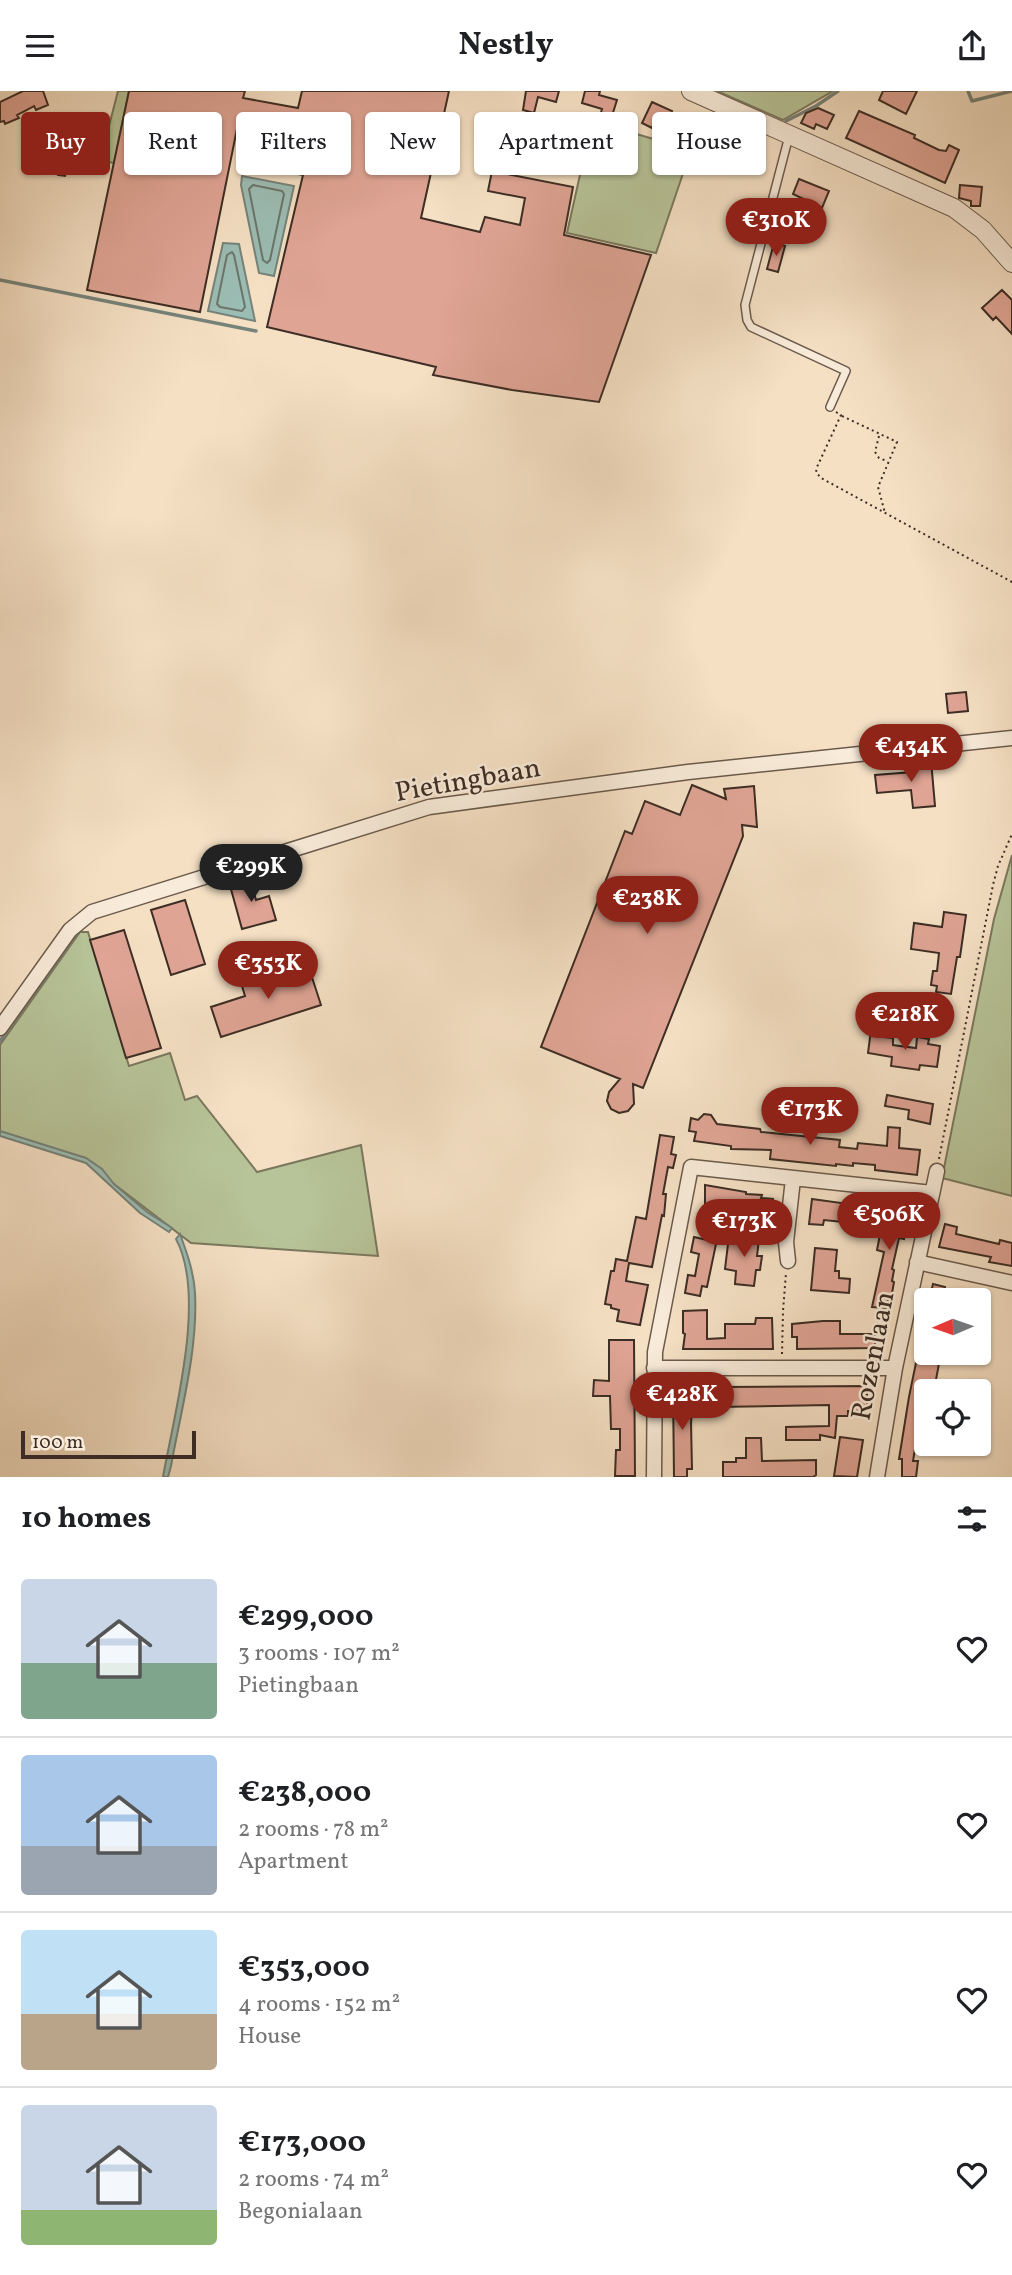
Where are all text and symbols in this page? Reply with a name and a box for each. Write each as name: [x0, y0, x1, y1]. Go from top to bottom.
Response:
text: Nestly: [459, 24, 553, 68]
icon: menu: [21, 27, 59, 65]
icon: share: [953, 27, 991, 65]
chip: Buy: [21, 112, 110, 175]
chip: Rent: [124, 112, 222, 175]
chip: Filters: [236, 112, 351, 175]
chip: New: [365, 112, 460, 175]
chip: Apartment: [474, 112, 638, 175]
chip: House: [652, 112, 766, 175]
pin: €310K: [727, 199, 825, 258]
text: €310K: [742, 205, 810, 237]
pin: €434K: [862, 725, 960, 784]
text: €434K: [875, 731, 947, 763]
street label: Pietingbaan: [392, 749, 544, 813]
pin: €299K: [202, 845, 300, 904]
text: €299K: [216, 851, 286, 883]
pin: €238K: [598, 877, 696, 936]
text: €238K: [612, 883, 682, 915]
pin: €353K: [219, 941, 317, 1001]
text: €353K: [234, 948, 302, 980]
pin: €218K: [856, 993, 954, 1052]
text: €218K: [871, 999, 939, 1031]
pin: €173K: [761, 1087, 859, 1147]
text: €173K: [777, 1094, 843, 1126]
pin: €506K: [840, 1193, 938, 1252]
pin: €173K: [695, 1199, 793, 1259]
text: €506K: [853, 1199, 925, 1231]
text: €173K: [711, 1206, 777, 1238]
street label: Rozenlaan: [842, 1288, 906, 1424]
north arrow: [914, 1288, 990, 1365]
map controls: [914, 1288, 991, 1456]
pin: €428K: [633, 1373, 731, 1432]
text: €428K: [646, 1379, 718, 1411]
button: locate: [914, 1379, 991, 1456]
scale bar: [21, 1428, 196, 1460]
text: 100 m: [32, 1430, 83, 1456]
text: 10 homes: [21, 1498, 151, 1540]
icon: filters: [953, 1500, 991, 1538]
text: €299,000: [238, 1596, 374, 1638]
icon: home: [77, 1607, 161, 1691]
icon: heart: [953, 1630, 991, 1668]
text: 3 rooms · 107 m²: [238, 1638, 400, 1670]
text: Pietingbaan: [238, 1670, 359, 1702]
text: €238,000: [238, 1772, 371, 1814]
icon: home: [77, 1783, 161, 1867]
icon: heart: [953, 1806, 991, 1844]
text: 2 rooms · 78 m²: [238, 1814, 389, 1846]
text: Apartment: [238, 1846, 349, 1878]
text: €353,000: [238, 1947, 370, 1989]
icon: home: [77, 1958, 161, 2042]
icon: heart: [953, 1981, 991, 2019]
text: 4 rooms · 152 m²: [238, 1989, 400, 2021]
text: House: [238, 2021, 301, 2053]
text: €173,000: [238, 2122, 366, 2164]
icon: home: [77, 2133, 161, 2217]
icon: heart: [953, 2156, 991, 2194]
text: 2 rooms · 74 m²: [238, 2164, 389, 2196]
text: Begonialaan: [238, 2196, 363, 2228]

